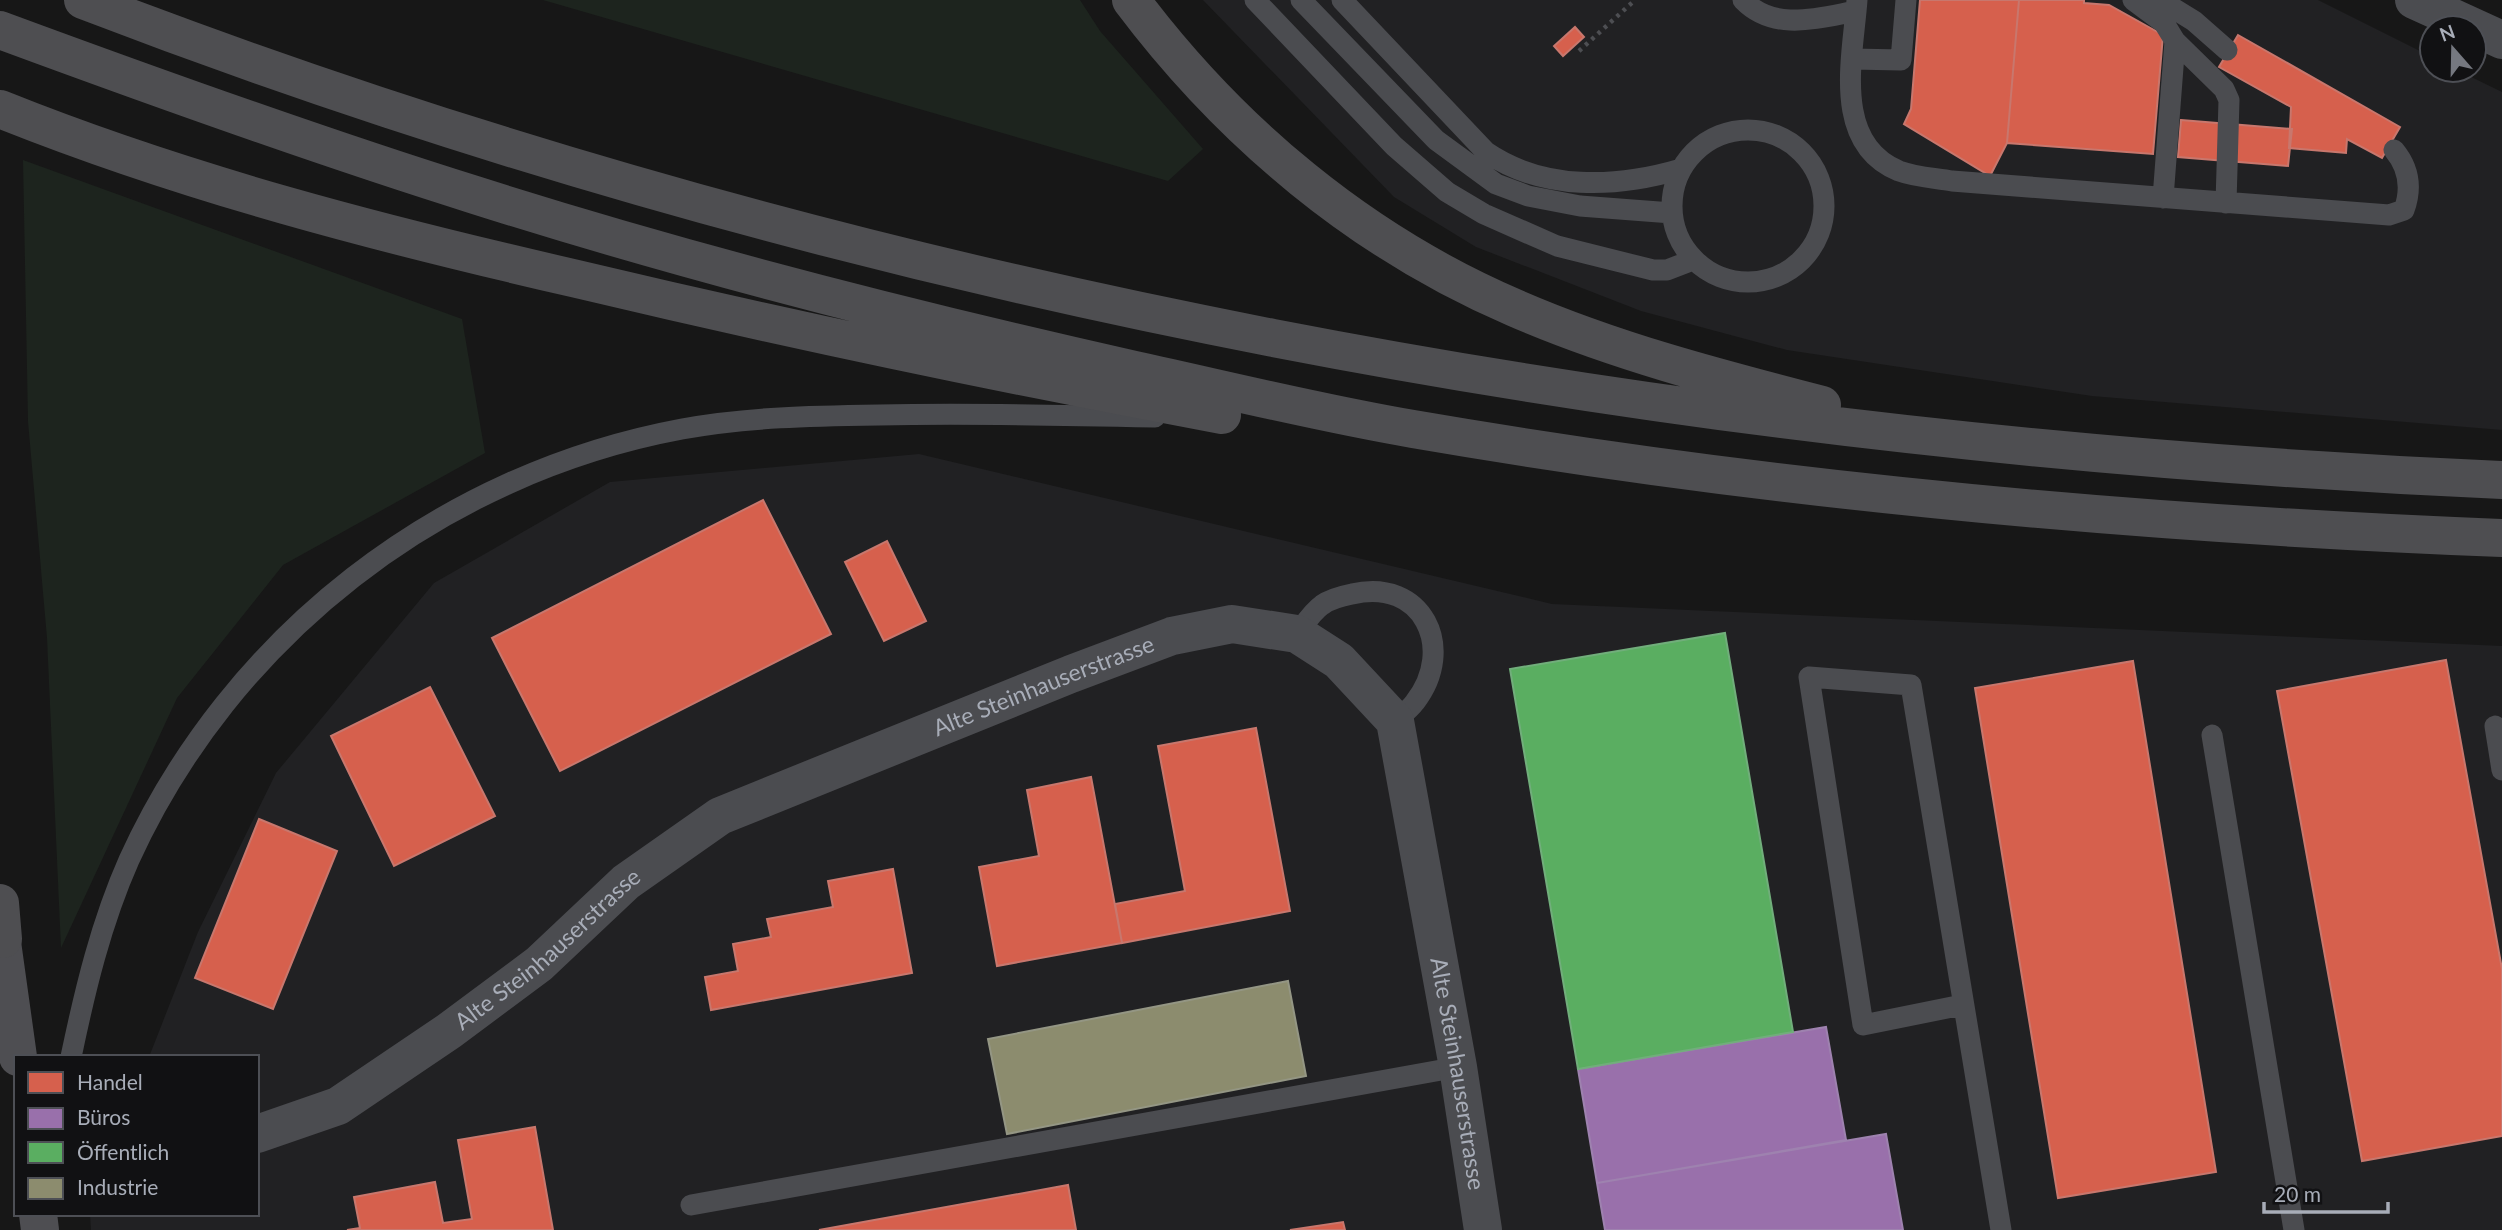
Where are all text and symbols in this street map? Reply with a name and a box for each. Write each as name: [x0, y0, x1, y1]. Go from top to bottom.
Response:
north arrow: [2418, 14, 2488, 84]
text: N: [2436, 19, 2458, 46]
street label: Alte Steinhauserstrasse: [929, 629, 1158, 741]
street label: Alte Steinhauserstrasse: [449, 862, 645, 1035]
street label: Alte Steinhauserstrasse: [1425, 955, 1492, 1192]
legend: [14, 1055, 259, 1216]
text: Handel: [77, 1069, 143, 1094]
text: Büros: [77, 1104, 130, 1129]
text: Öffentlich: [77, 1139, 169, 1164]
scale bar: [2264, 1170, 2388, 1214]
text: Industrie: [77, 1174, 158, 1199]
text: 20 m: [2274, 1181, 2321, 1206]

